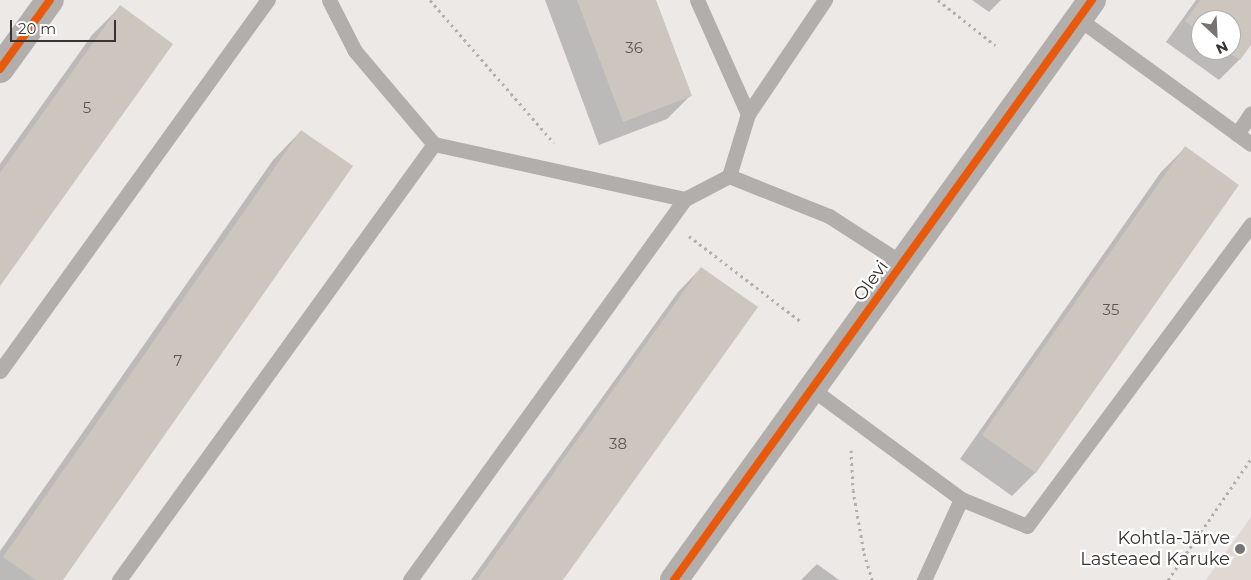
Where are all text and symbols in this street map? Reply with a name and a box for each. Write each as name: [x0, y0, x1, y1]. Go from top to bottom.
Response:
scale bar: [12, 10, 119, 42]
north arrow: [1191, 10, 1241, 60]
text: 20 m: [18, 19, 56, 38]
text: N: [1213, 37, 1231, 58]
house number: 36: [625, 39, 643, 57]
house number: 5: [83, 99, 91, 117]
street label: Olevi: [849, 256, 893, 306]
house number: 35: [1103, 301, 1119, 319]
house number: 7: [174, 352, 182, 370]
house number: 38: [609, 435, 627, 453]
place label: Kohtla-Järve Lasteaed Karuke: [1080, 528, 1230, 570]
marker: Kohtla-Järve Lasteaed Karuke: [1234, 543, 1246, 555]

